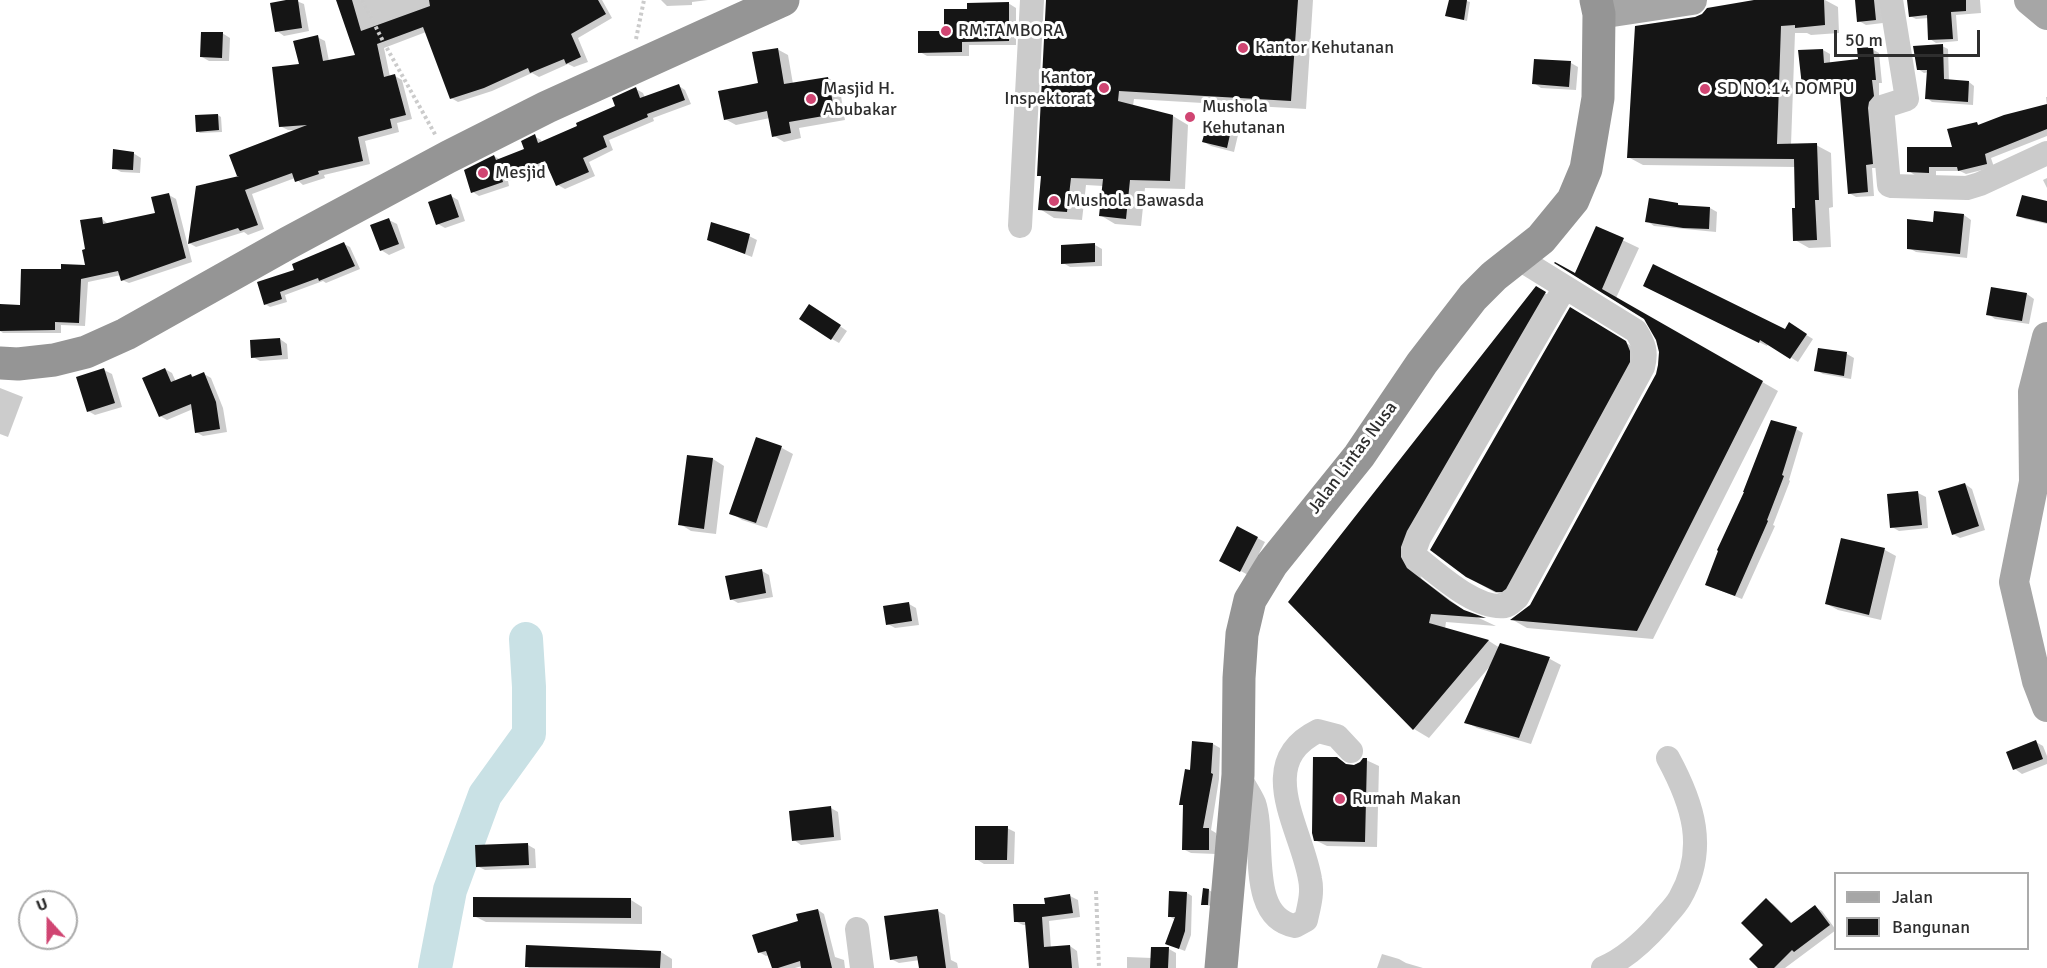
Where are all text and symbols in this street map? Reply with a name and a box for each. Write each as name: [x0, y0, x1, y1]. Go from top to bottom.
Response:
scale bar: [1837, 18, 1982, 56]
place label: RM.TAMBORA: [958, 20, 1064, 42]
marker: RM.TAMBORA: [939, 24, 953, 38]
text: 50 m: [1845, 29, 1883, 51]
place label: Kantor Kehutanan: [1255, 37, 1394, 59]
marker: Kantor Kehutanan: [1236, 41, 1250, 55]
place label: Kantor Inspektorat: [1004, 67, 1092, 110]
place label: Masjid H. Abubakar: [823, 78, 897, 121]
place label: SD NO.14 DOMPU: [1717, 78, 1855, 100]
marker: Kantor Inspektorat: [1097, 81, 1111, 95]
marker: SD NO.14 DOMPU: [1698, 82, 1712, 96]
marker: Masjid H. Abubakar: [804, 92, 818, 106]
place label: Mushola Kehutanan: [1202, 96, 1285, 138]
marker: Mushola Kehutanan: [1183, 110, 1197, 124]
place label: Mesjid: [495, 162, 546, 184]
marker: Mesjid: [476, 166, 490, 180]
place label: Mushola Bawasda: [1066, 190, 1204, 212]
marker: Mushola Bawasda: [1047, 194, 1061, 208]
street label: Jalan Lintas Nusa: [1304, 398, 1402, 518]
place label: Rumah Makan: [1352, 788, 1461, 810]
marker: Rumah Makan: [1333, 792, 1347, 806]
legend: [1834, 872, 2029, 950]
text: Jalan: [1892, 886, 1933, 908]
north arrow: [18, 890, 78, 950]
text: U: [34, 894, 51, 916]
text: Bangunan: [1892, 916, 1970, 938]

